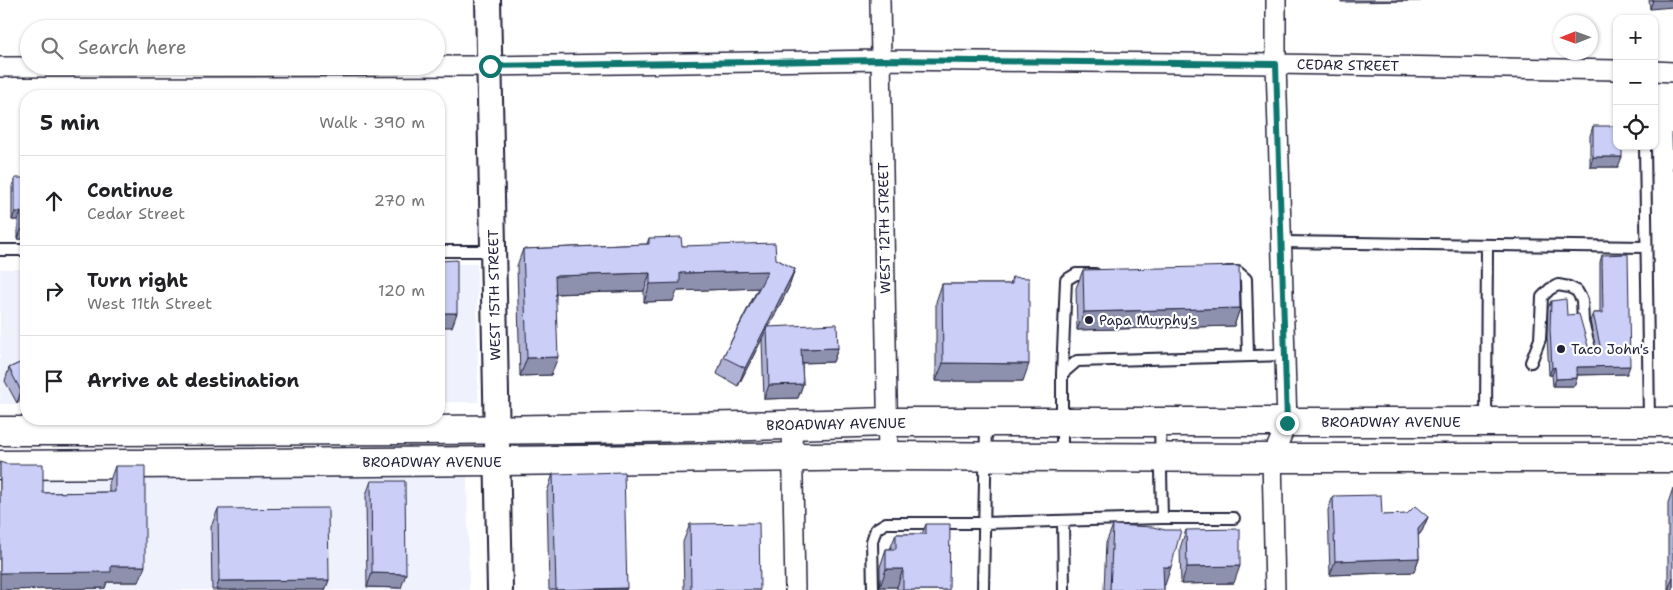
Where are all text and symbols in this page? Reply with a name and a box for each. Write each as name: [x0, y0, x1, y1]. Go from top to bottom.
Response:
north arrow: [1553, 15, 1598, 60]
map controls: [1613, 15, 1658, 150]
button: +: [1613, 15, 1658, 60]
search box: [20, 20, 445, 75]
icon: search: [38, 34, 66, 62]
text: Search here: [78, 35, 187, 60]
route start: [479, 55, 502, 78]
street label: CEDAR STREET: [1297, 55, 1400, 75]
button: −: [1613, 60, 1658, 105]
button: locate: [1613, 105, 1658, 150]
text: 5 min: [40, 109, 100, 137]
text: Walk · 390 m: [319, 112, 425, 133]
street label: WEST 12TH STREET: [874, 162, 894, 294]
text: Continue: [87, 178, 173, 203]
icon: ahead: [40, 187, 68, 215]
text: 270 m: [374, 190, 425, 211]
text: Cedar Street: [87, 203, 185, 224]
street label: WEST 15TH STREET: [484, 229, 504, 361]
text: Turn right: [87, 268, 188, 293]
icon: right: [40, 277, 68, 305]
text: 120 m: [378, 280, 425, 301]
text: West 11th Street: [87, 293, 212, 314]
place label: Papa Murphy's: [1099, 311, 1198, 329]
marker: Papa Murphy's: [1083, 314, 1095, 326]
place label: Taco John's: [1571, 340, 1649, 358]
marker: Taco John's: [1555, 343, 1567, 355]
icon: arrive: [40, 367, 68, 395]
text: Arrive at destination: [87, 368, 299, 393]
route end: [1276, 412, 1299, 435]
street label: BROADWAY AVENUE: [1321, 413, 1461, 431]
street label: BROADWAY AVENUE: [766, 414, 906, 434]
street label: BROADWAY AVENUE: [362, 453, 502, 471]

